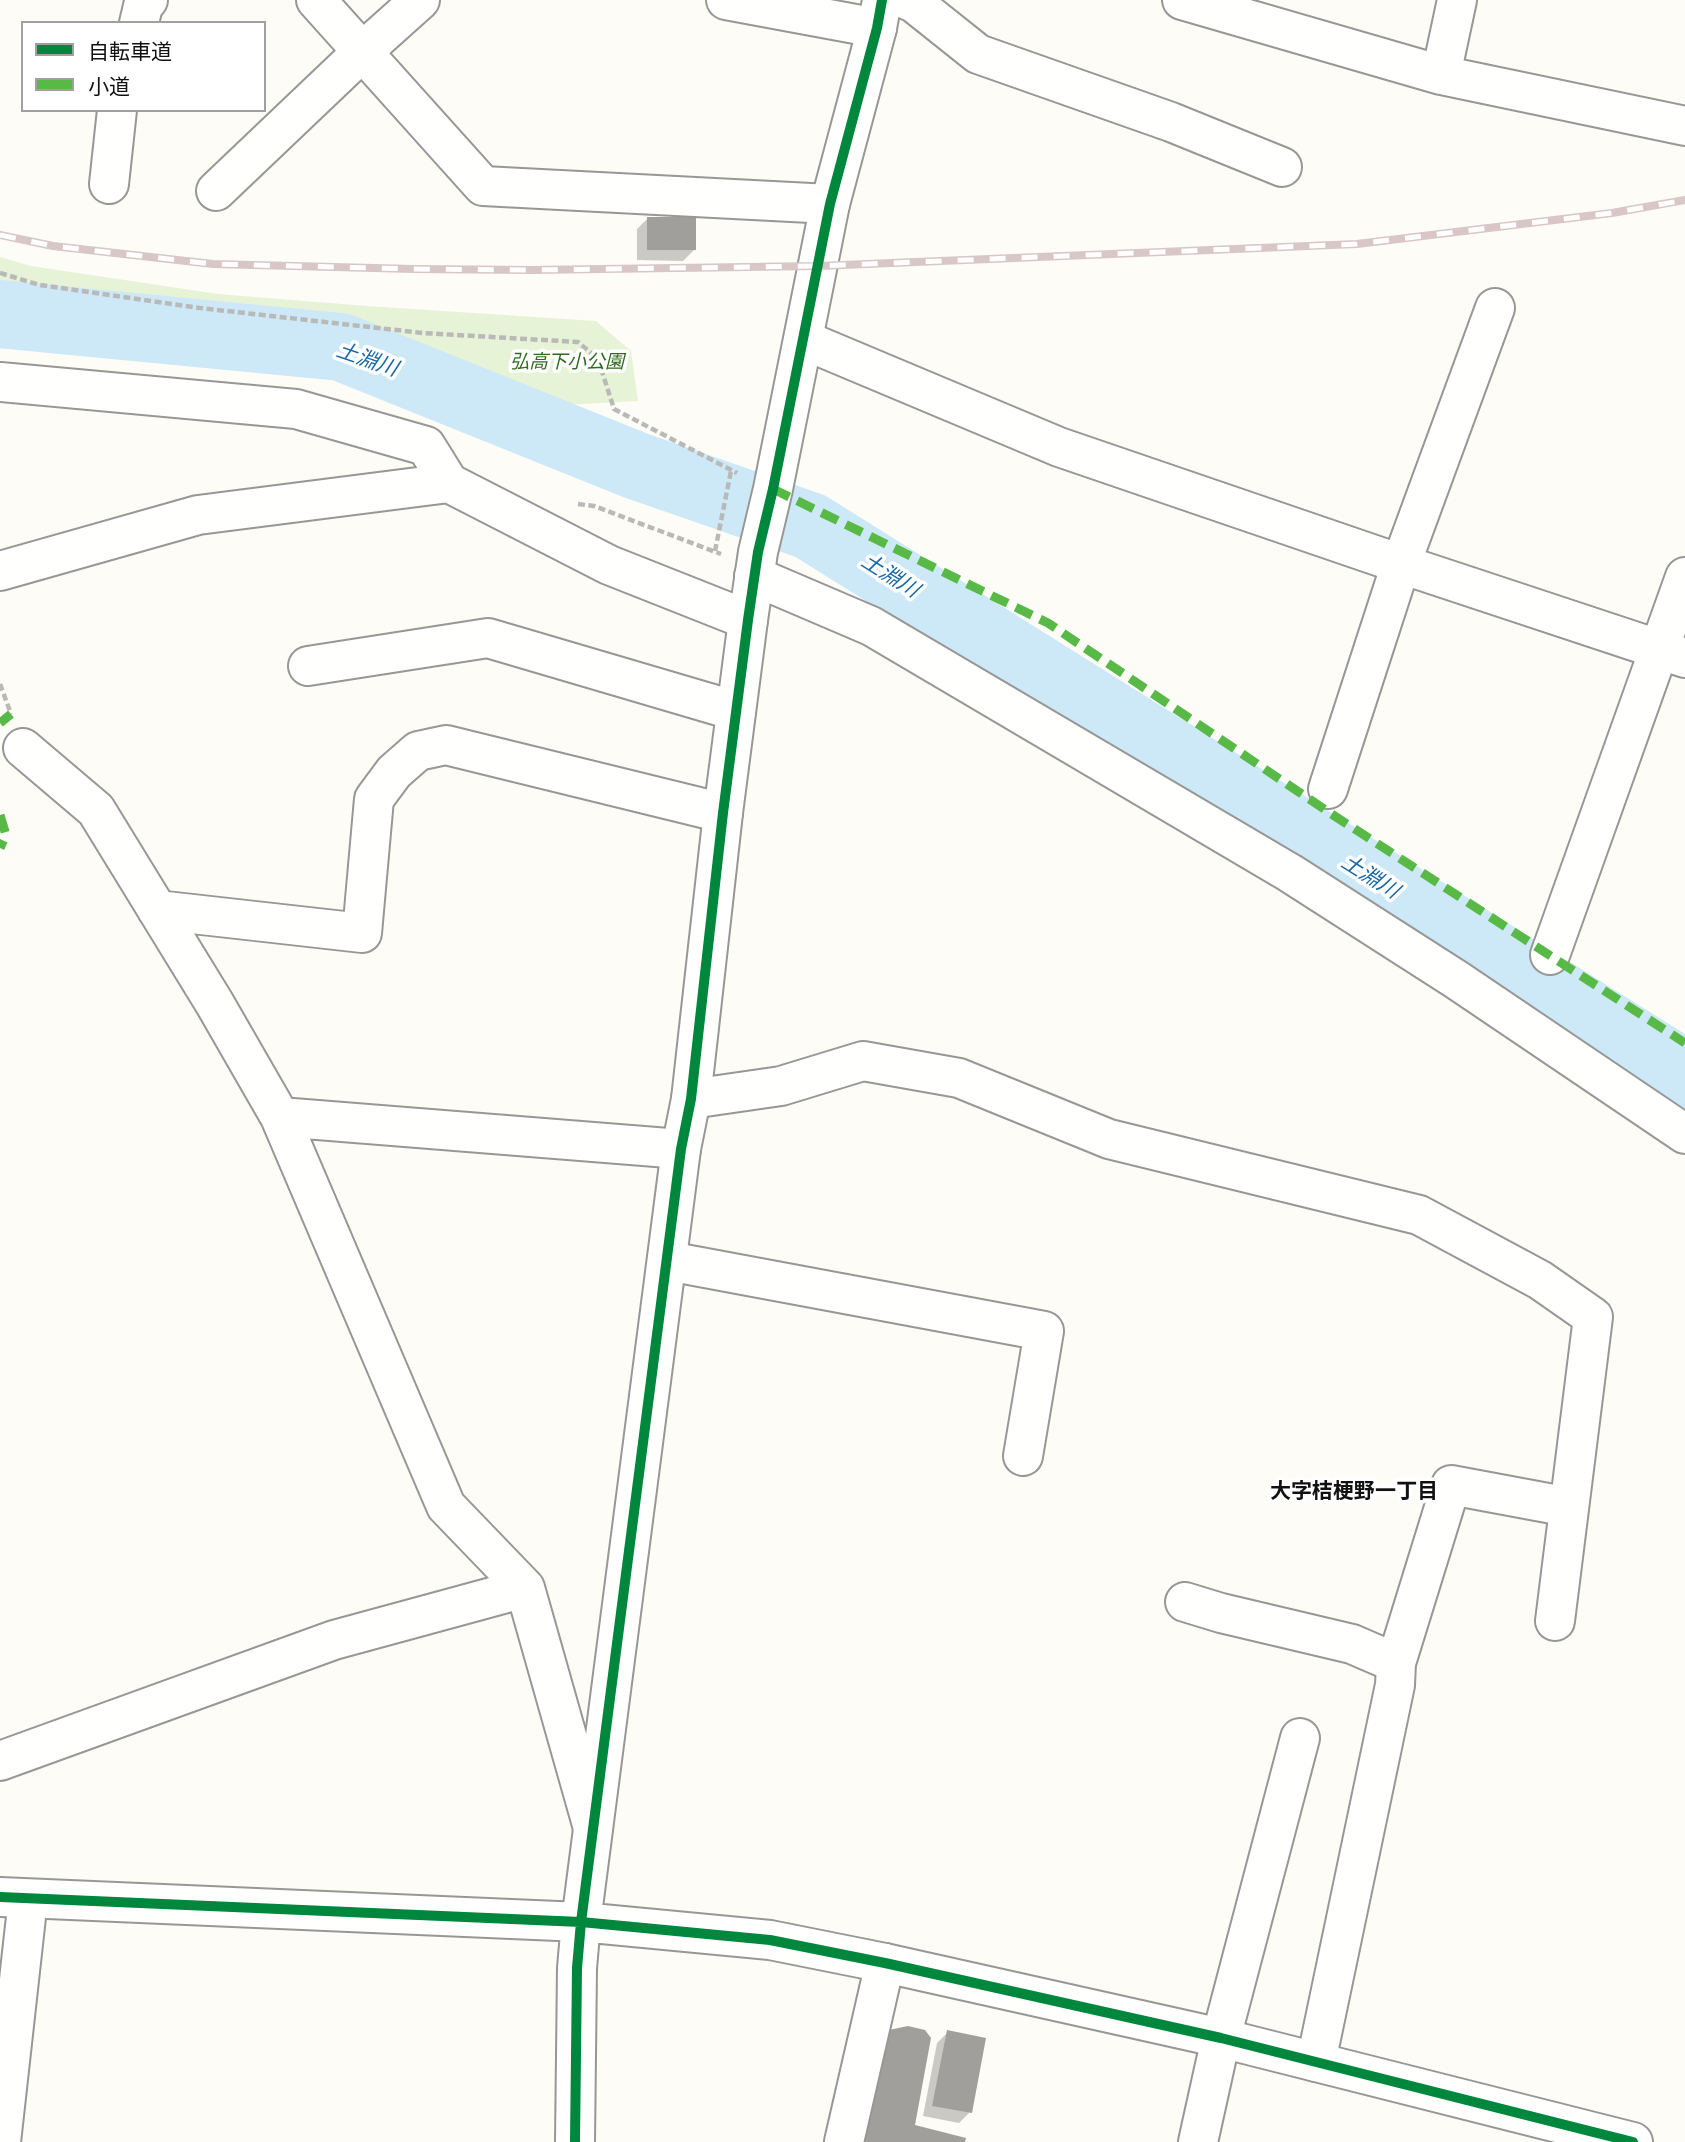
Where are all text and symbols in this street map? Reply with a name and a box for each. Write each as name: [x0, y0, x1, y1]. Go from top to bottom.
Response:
legend: [21, 21, 266, 112]
text: 自転車道: [88, 34, 172, 65]
text: 小道: [88, 69, 130, 100]
water label: 土淵川: [333, 338, 401, 382]
park label: 弘高下小公園: [510, 351, 624, 373]
water label: 土淵川: [857, 549, 923, 603]
water label: 土淵川: [1337, 850, 1403, 904]
district label: 大字桔梗野一丁目: [1270, 1479, 1438, 1505]

